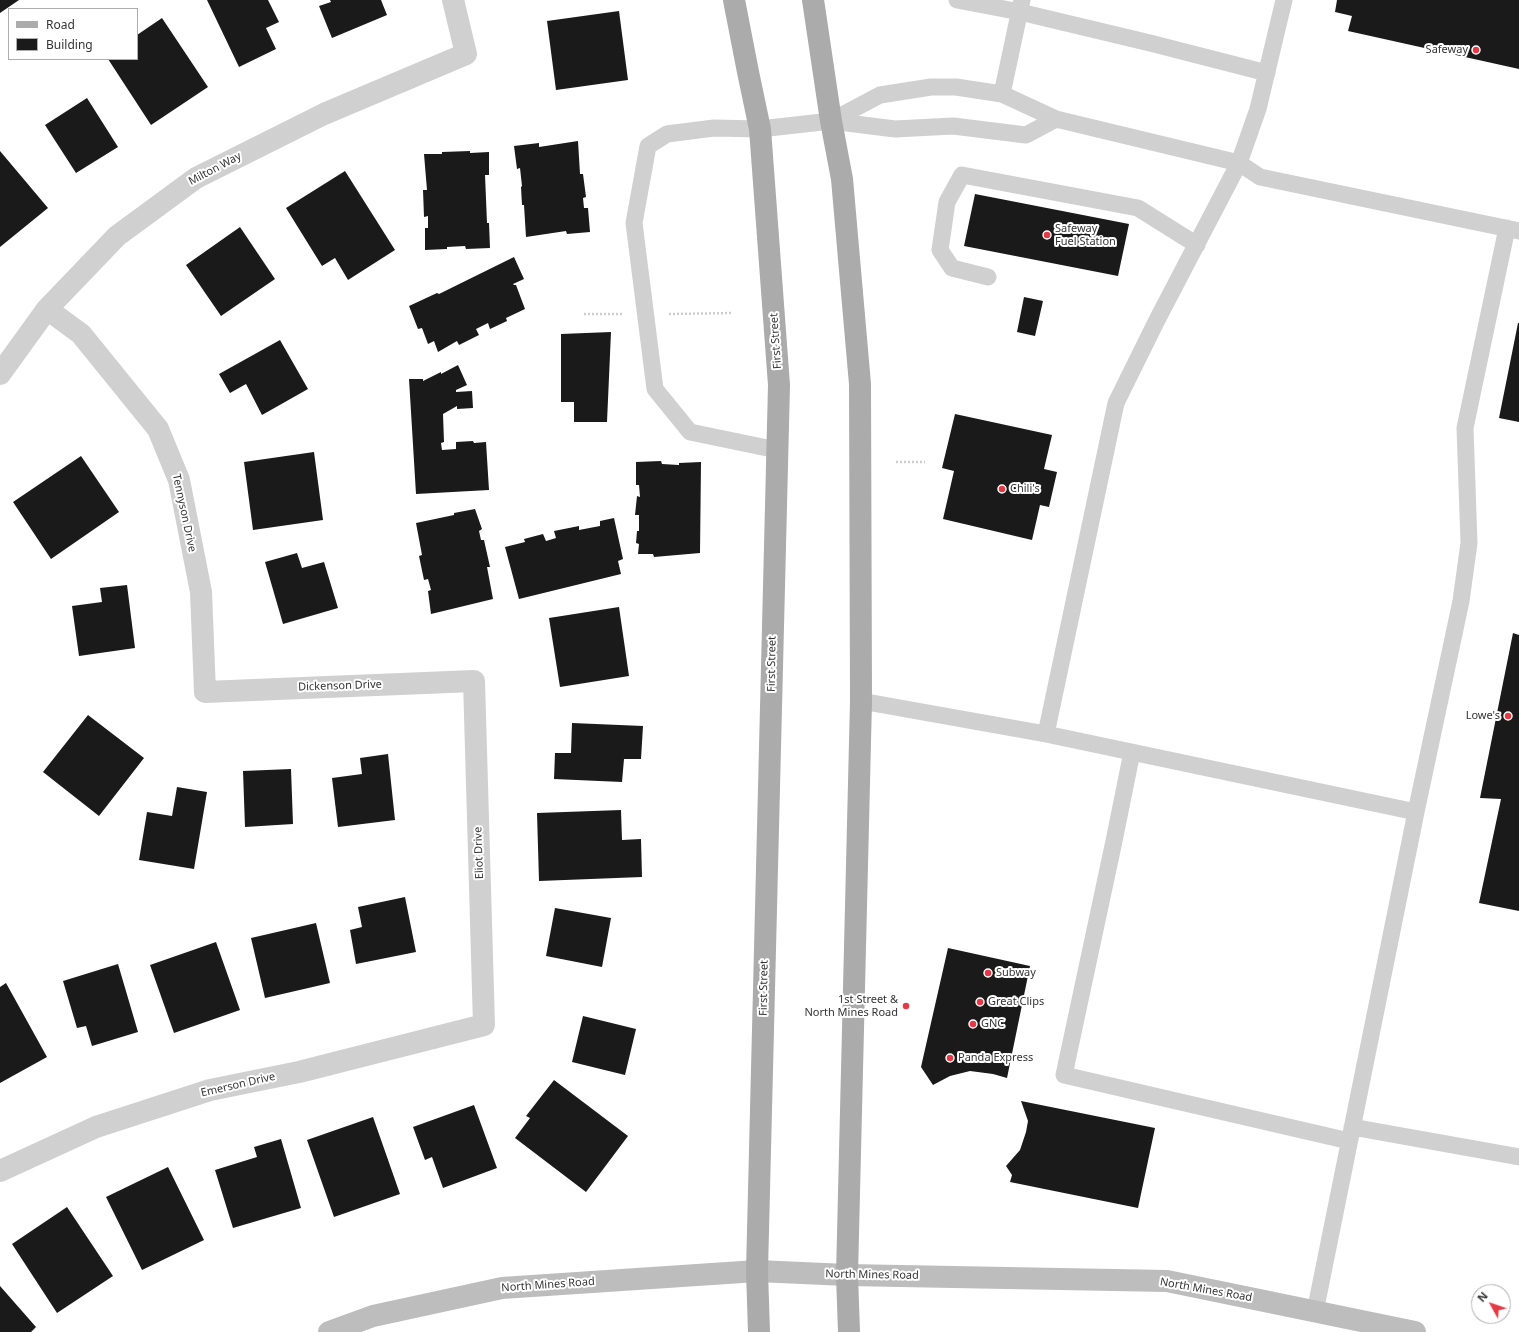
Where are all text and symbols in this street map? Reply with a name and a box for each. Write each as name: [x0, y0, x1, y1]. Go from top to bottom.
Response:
legend: [8, 8, 138, 60]
text: Road: [46, 16, 75, 33]
text: Building: [46, 36, 93, 53]
place label: Safeway: [1426, 43, 1468, 57]
marker: Safeway: [1471, 45, 1481, 55]
street label: Milton Way: [186, 150, 244, 188]
place label: Safeway Fuel Station: [1055, 222, 1116, 248]
marker: Safeway Fuel Station: [1042, 230, 1052, 240]
street label: First Street: [767, 313, 785, 369]
street label: Tennyson Drive: [169, 473, 199, 553]
place label: Chili's: [1010, 482, 1040, 496]
marker: Chili's: [997, 484, 1007, 494]
street label: First Street: [765, 636, 779, 692]
street label: Dickenson Drive: [298, 678, 382, 694]
place label: Lowe's: [1466, 709, 1500, 723]
marker: Lowe's: [1503, 711, 1513, 721]
street label: Eliot Drive: [471, 827, 487, 879]
street label: First Street: [757, 960, 771, 1016]
place label: Subway: [996, 966, 1036, 980]
marker: Subway: [983, 968, 993, 978]
place label: 1st Street & North Mines Road: [804, 993, 898, 1019]
place label: Great Clips: [988, 995, 1044, 1009]
marker: Great Clips: [975, 997, 985, 1007]
marker: 1st Street & North Mines Road: [901, 1001, 911, 1011]
place label: GNC: [981, 1017, 1004, 1031]
marker: GNC: [968, 1019, 978, 1029]
place label: Panda Express: [958, 1051, 1033, 1065]
marker: Panda Express: [945, 1053, 955, 1063]
street label: Emerson Drive: [200, 1070, 276, 1100]
street label: North Mines Road: [825, 1268, 919, 1282]
street label: North Mines Road: [501, 1275, 595, 1295]
street label: North Mines Road: [1159, 1275, 1253, 1305]
north arrow: [1471, 1284, 1511, 1324]
text: N: [1474, 1288, 1491, 1305]

